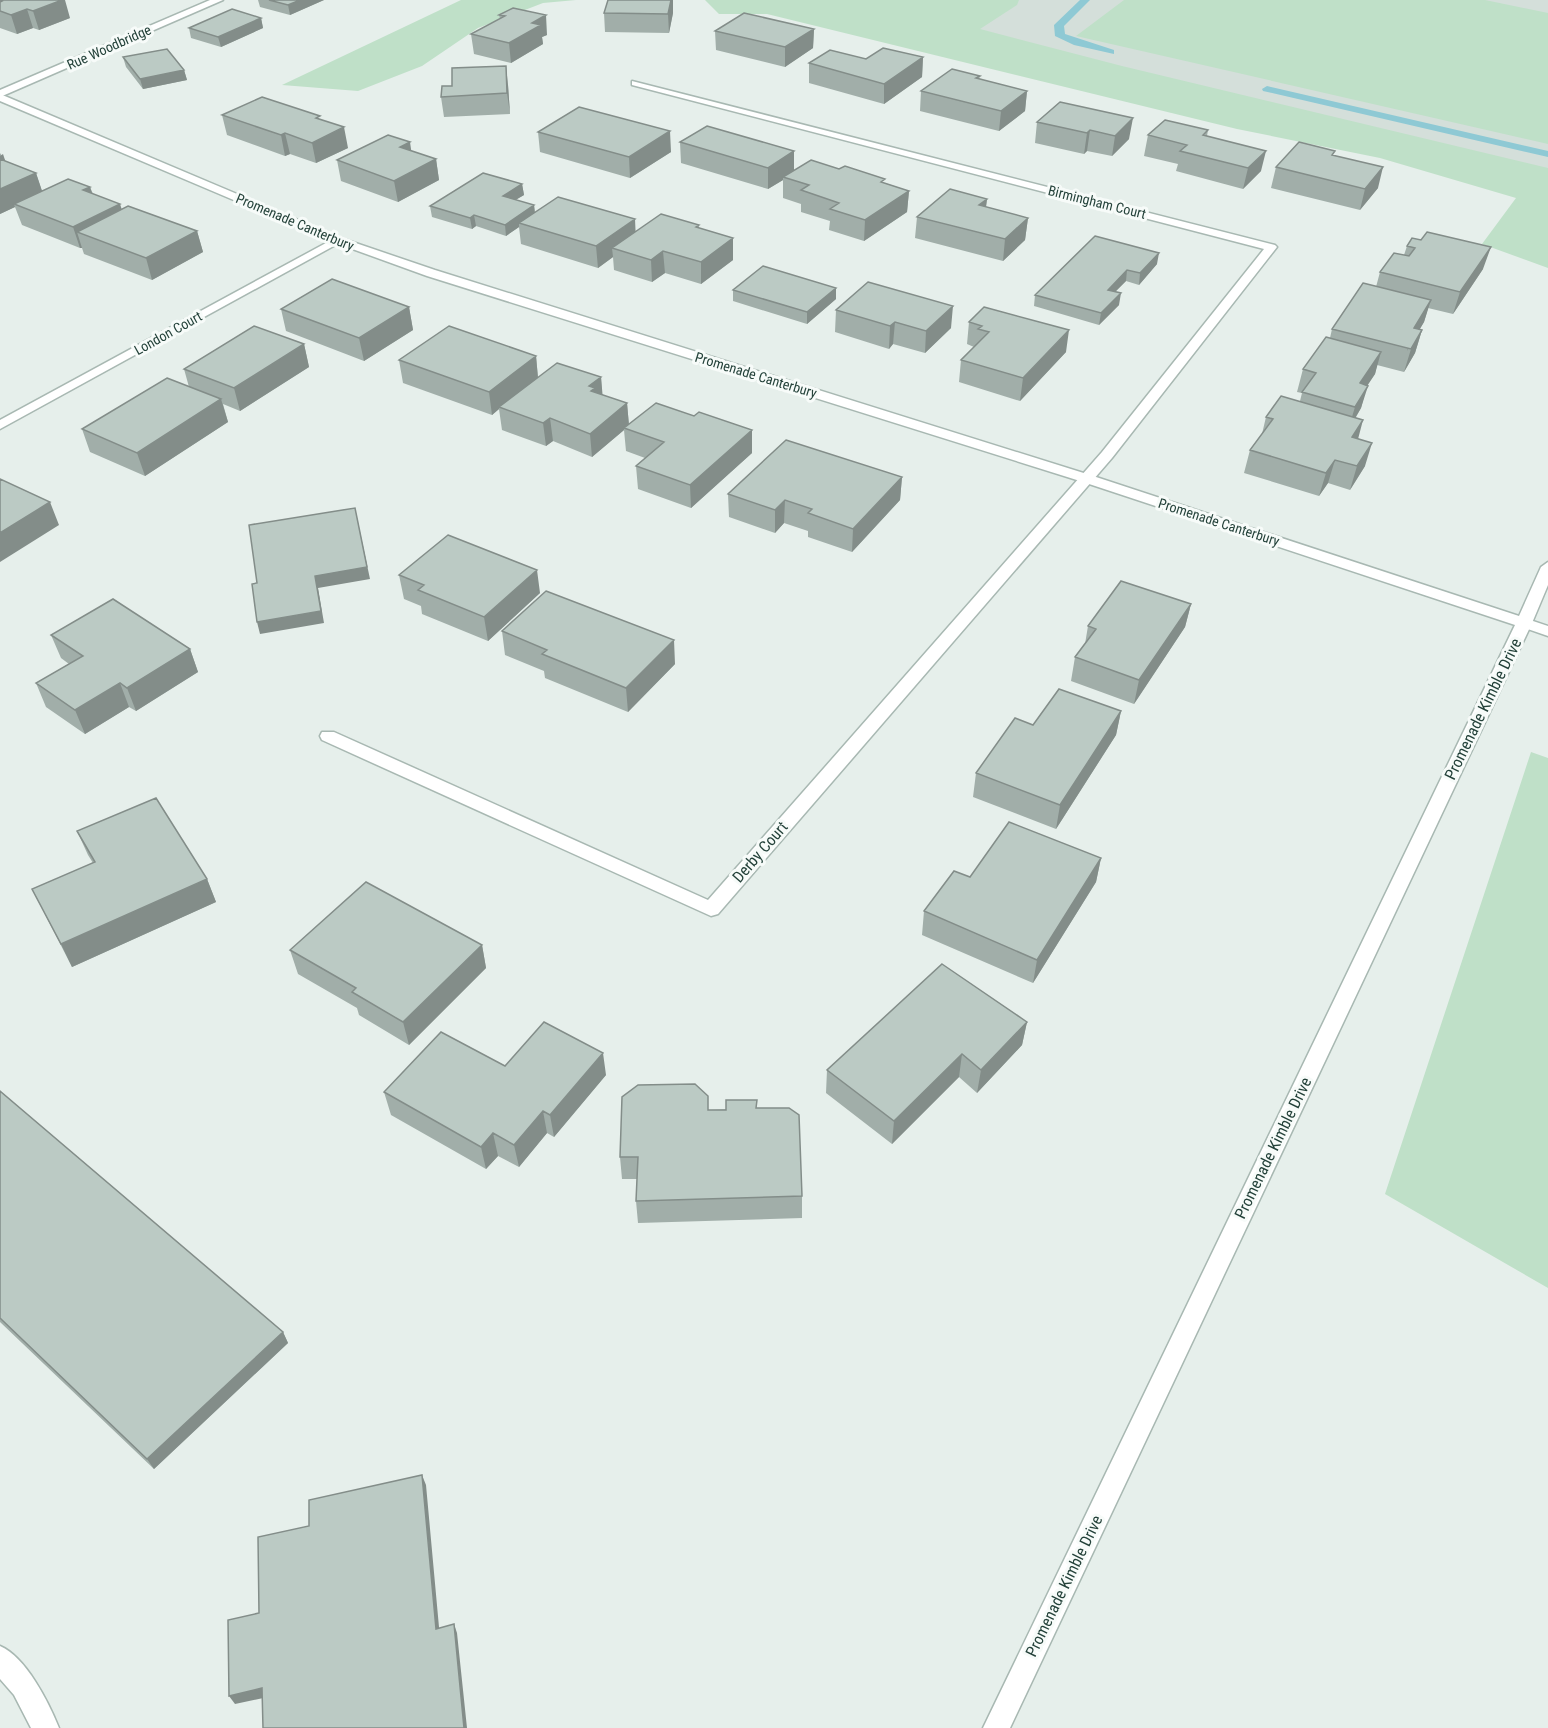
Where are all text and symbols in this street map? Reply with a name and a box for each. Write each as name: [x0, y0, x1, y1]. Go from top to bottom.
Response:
street label: Rue Woodbridge: [65, 21, 154, 73]
street label: Birmingham Court: [1046, 182, 1148, 222]
street label: Promenade Canterbury: [234, 190, 357, 254]
street label: London Court: [131, 308, 205, 358]
street label: Promenade Canterbury: [693, 349, 819, 401]
street label: Promenade Canterbury: [1156, 495, 1282, 549]
street label: Promenade Kimble Drive: [1441, 635, 1525, 783]
street label: Derby Court: [728, 817, 792, 886]
street label: Promenade Kimble Drive: [1231, 1074, 1315, 1222]
street label: Promenade Kimble Drive: [1022, 1512, 1106, 1660]

